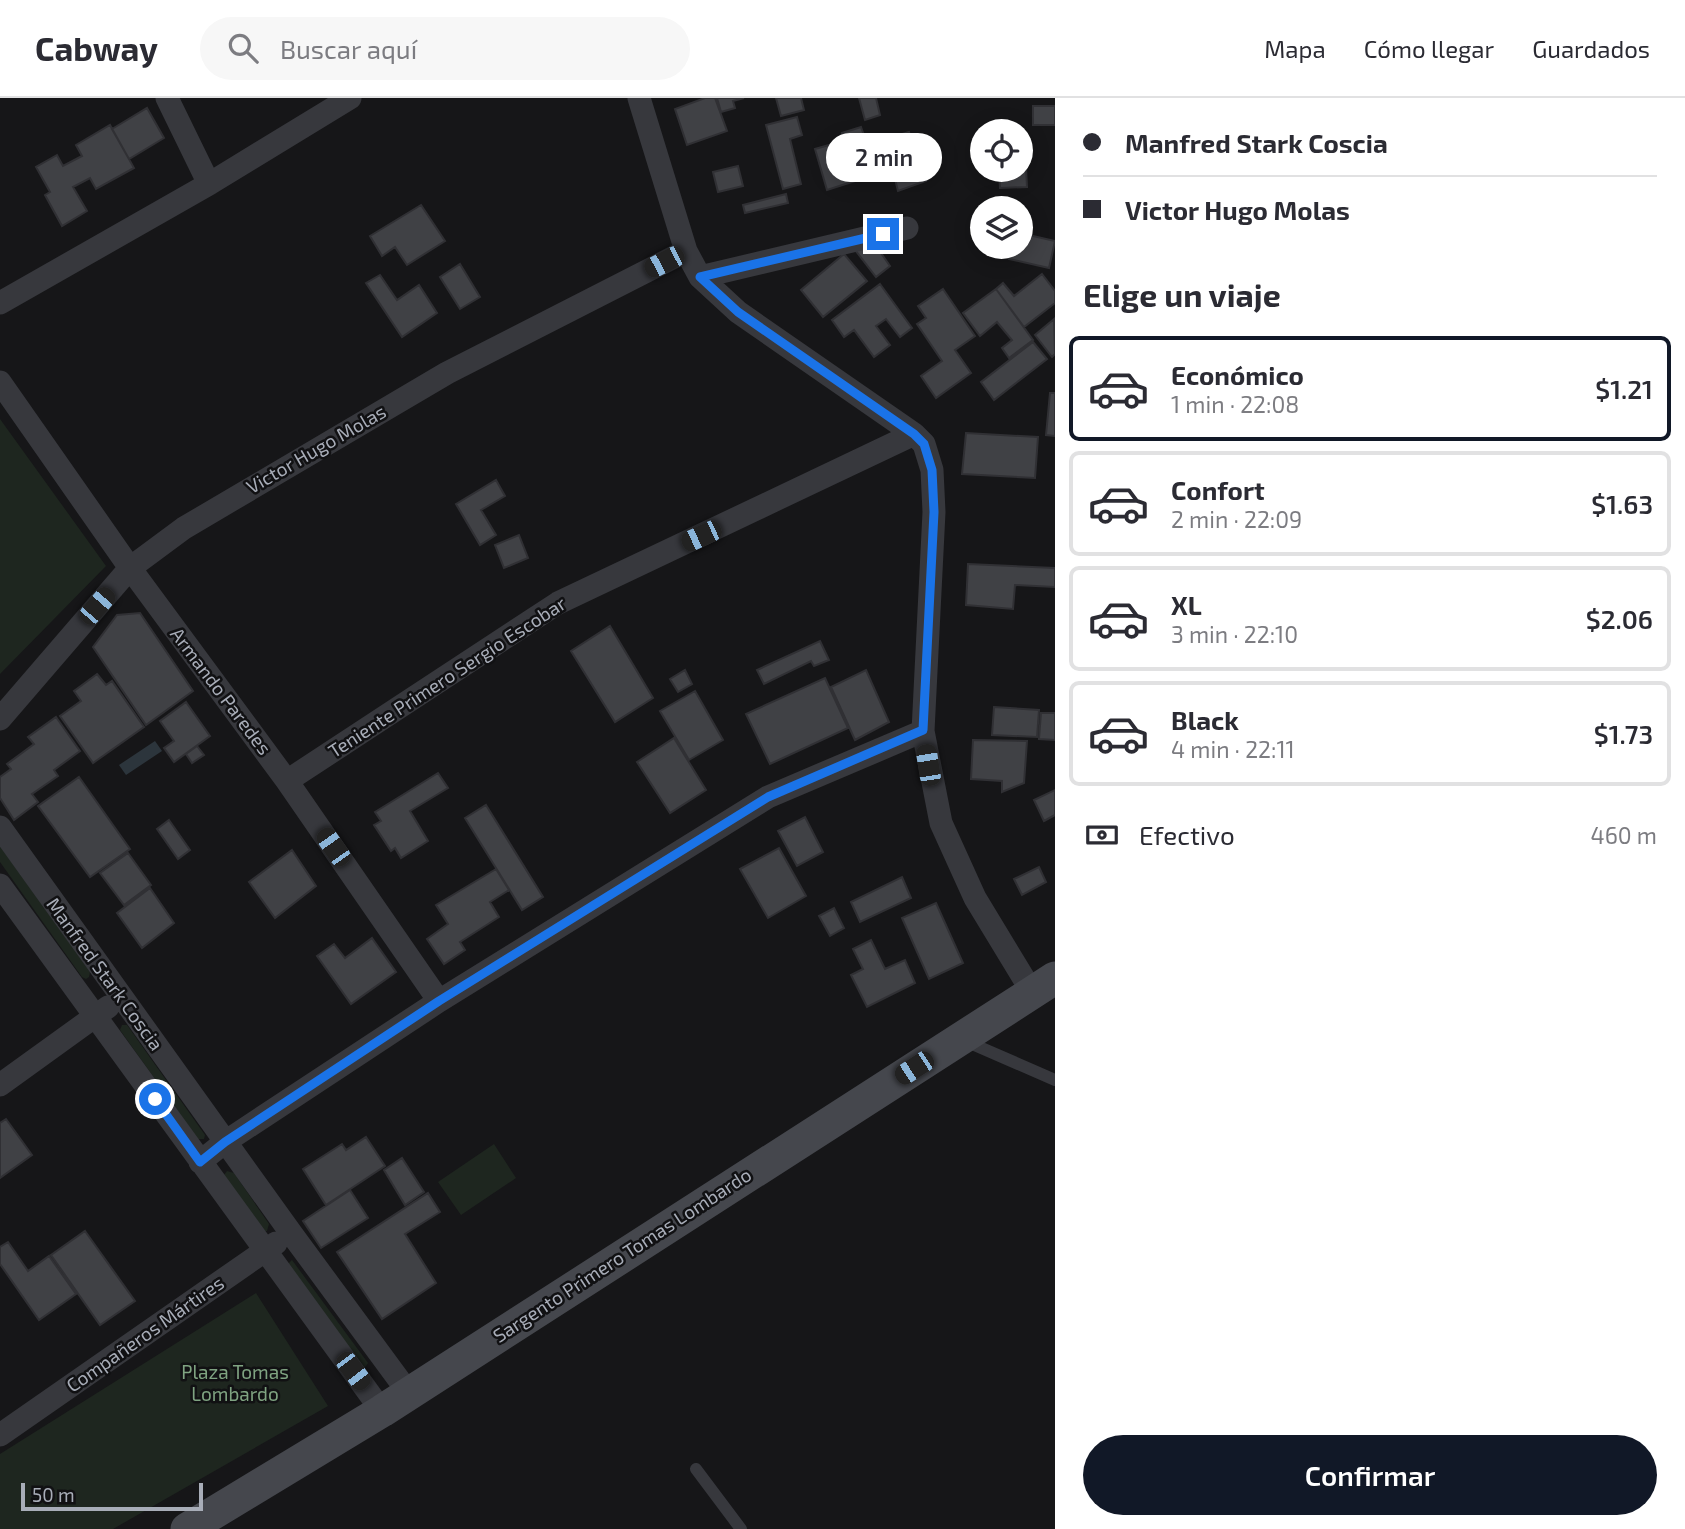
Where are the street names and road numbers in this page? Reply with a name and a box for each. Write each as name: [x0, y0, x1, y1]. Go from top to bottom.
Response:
street label: Victor Hugo Molas: [242, 399, 390, 498]
street label: Teniente Primero Sergio Escobar: [324, 591, 570, 762]
street label: Armando Paredes: [166, 623, 277, 759]
street label: Manfred Stark Coscia: [42, 893, 169, 1055]
street label: Sargento Primero Tomas Lombardo: [488, 1162, 755, 1347]
street label: Compañeros Mártires: [62, 1271, 228, 1397]

